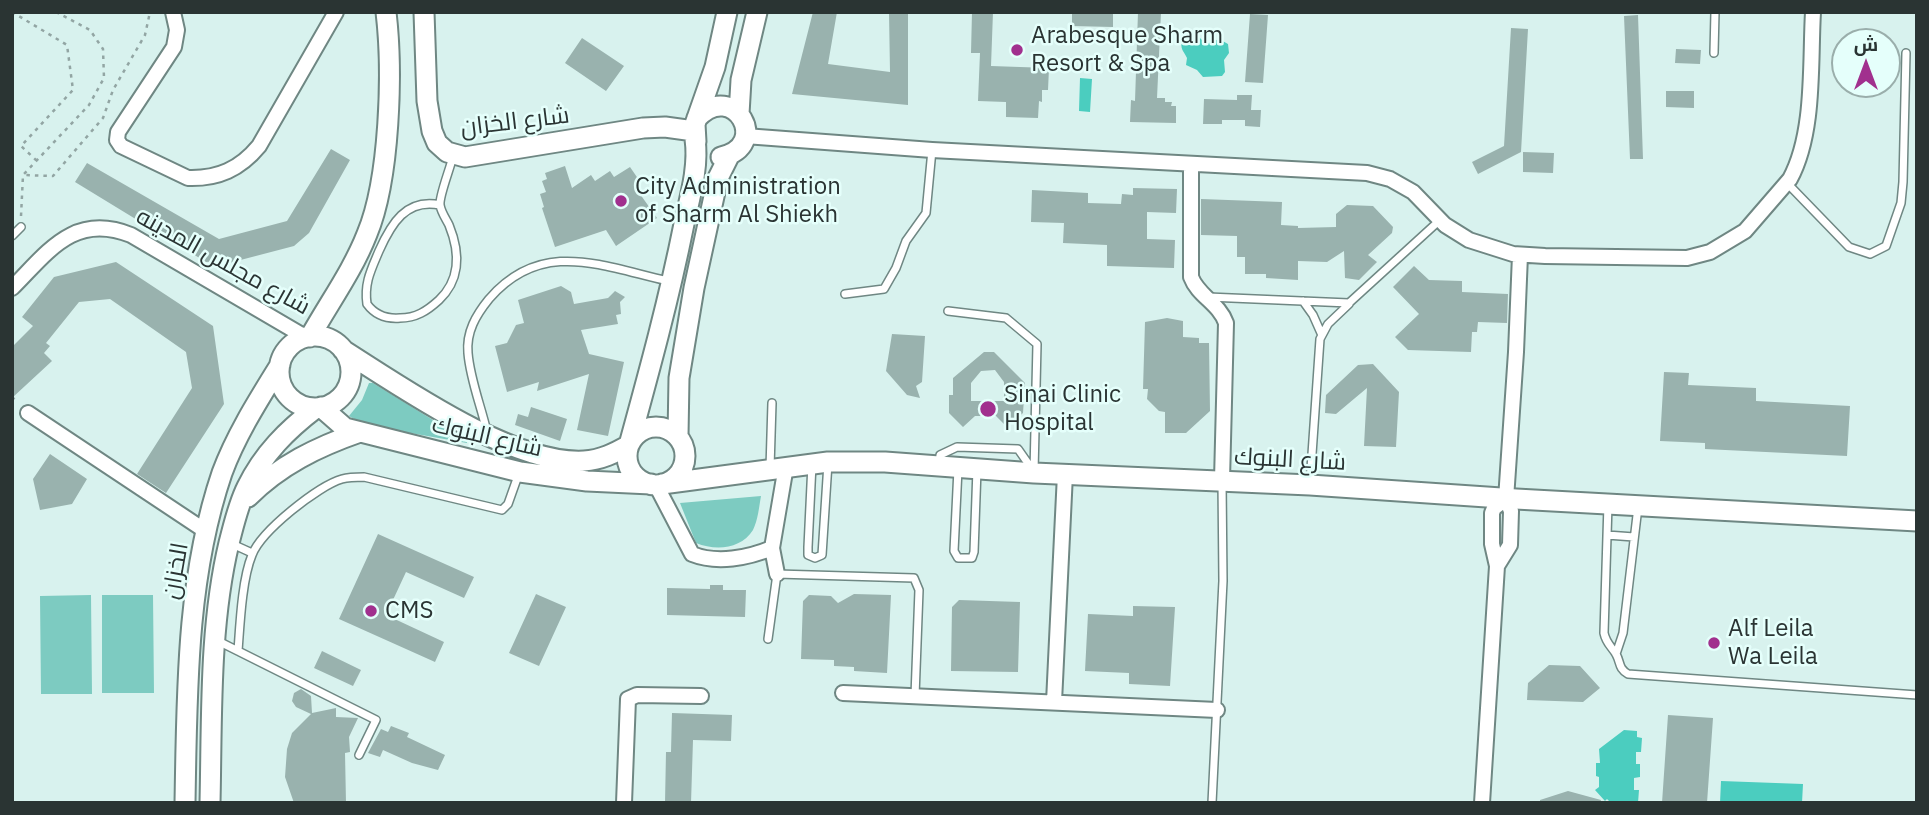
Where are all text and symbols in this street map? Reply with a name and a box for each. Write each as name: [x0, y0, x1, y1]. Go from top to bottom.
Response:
place label: Arabesque Sharm Resort & Spa: [1031, 22, 1223, 78]
north arrow: [1831, 28, 1901, 98]
text: ش: [1854, 32, 1878, 56]
marker: Arabesque Sharm Resort & Spa: [1009, 42, 1025, 58]
street label: شارع الخزان: [459, 101, 571, 143]
place label: City Administration of Sharm Al Shiekh: [635, 173, 841, 229]
marker: City Administration of Sharm Al Shiekh: [613, 193, 629, 209]
street label: شارع مجلس المدينه: [131, 202, 315, 322]
place label: Sinai Clinic Hospital: [1004, 381, 1121, 437]
marker: Sinai Clinic Hospital: [978, 399, 998, 419]
street label: شارع البنوك: [429, 410, 545, 464]
street label: شارع البنوك: [1233, 443, 1347, 477]
street label: الخزان: [157, 540, 195, 602]
place label: CMS: [385, 597, 433, 625]
marker: CMS: [363, 603, 379, 619]
place label: Alf Leila Wa Leila: [1728, 615, 1818, 671]
marker: Alf Leila Wa Leila: [1706, 635, 1722, 651]

